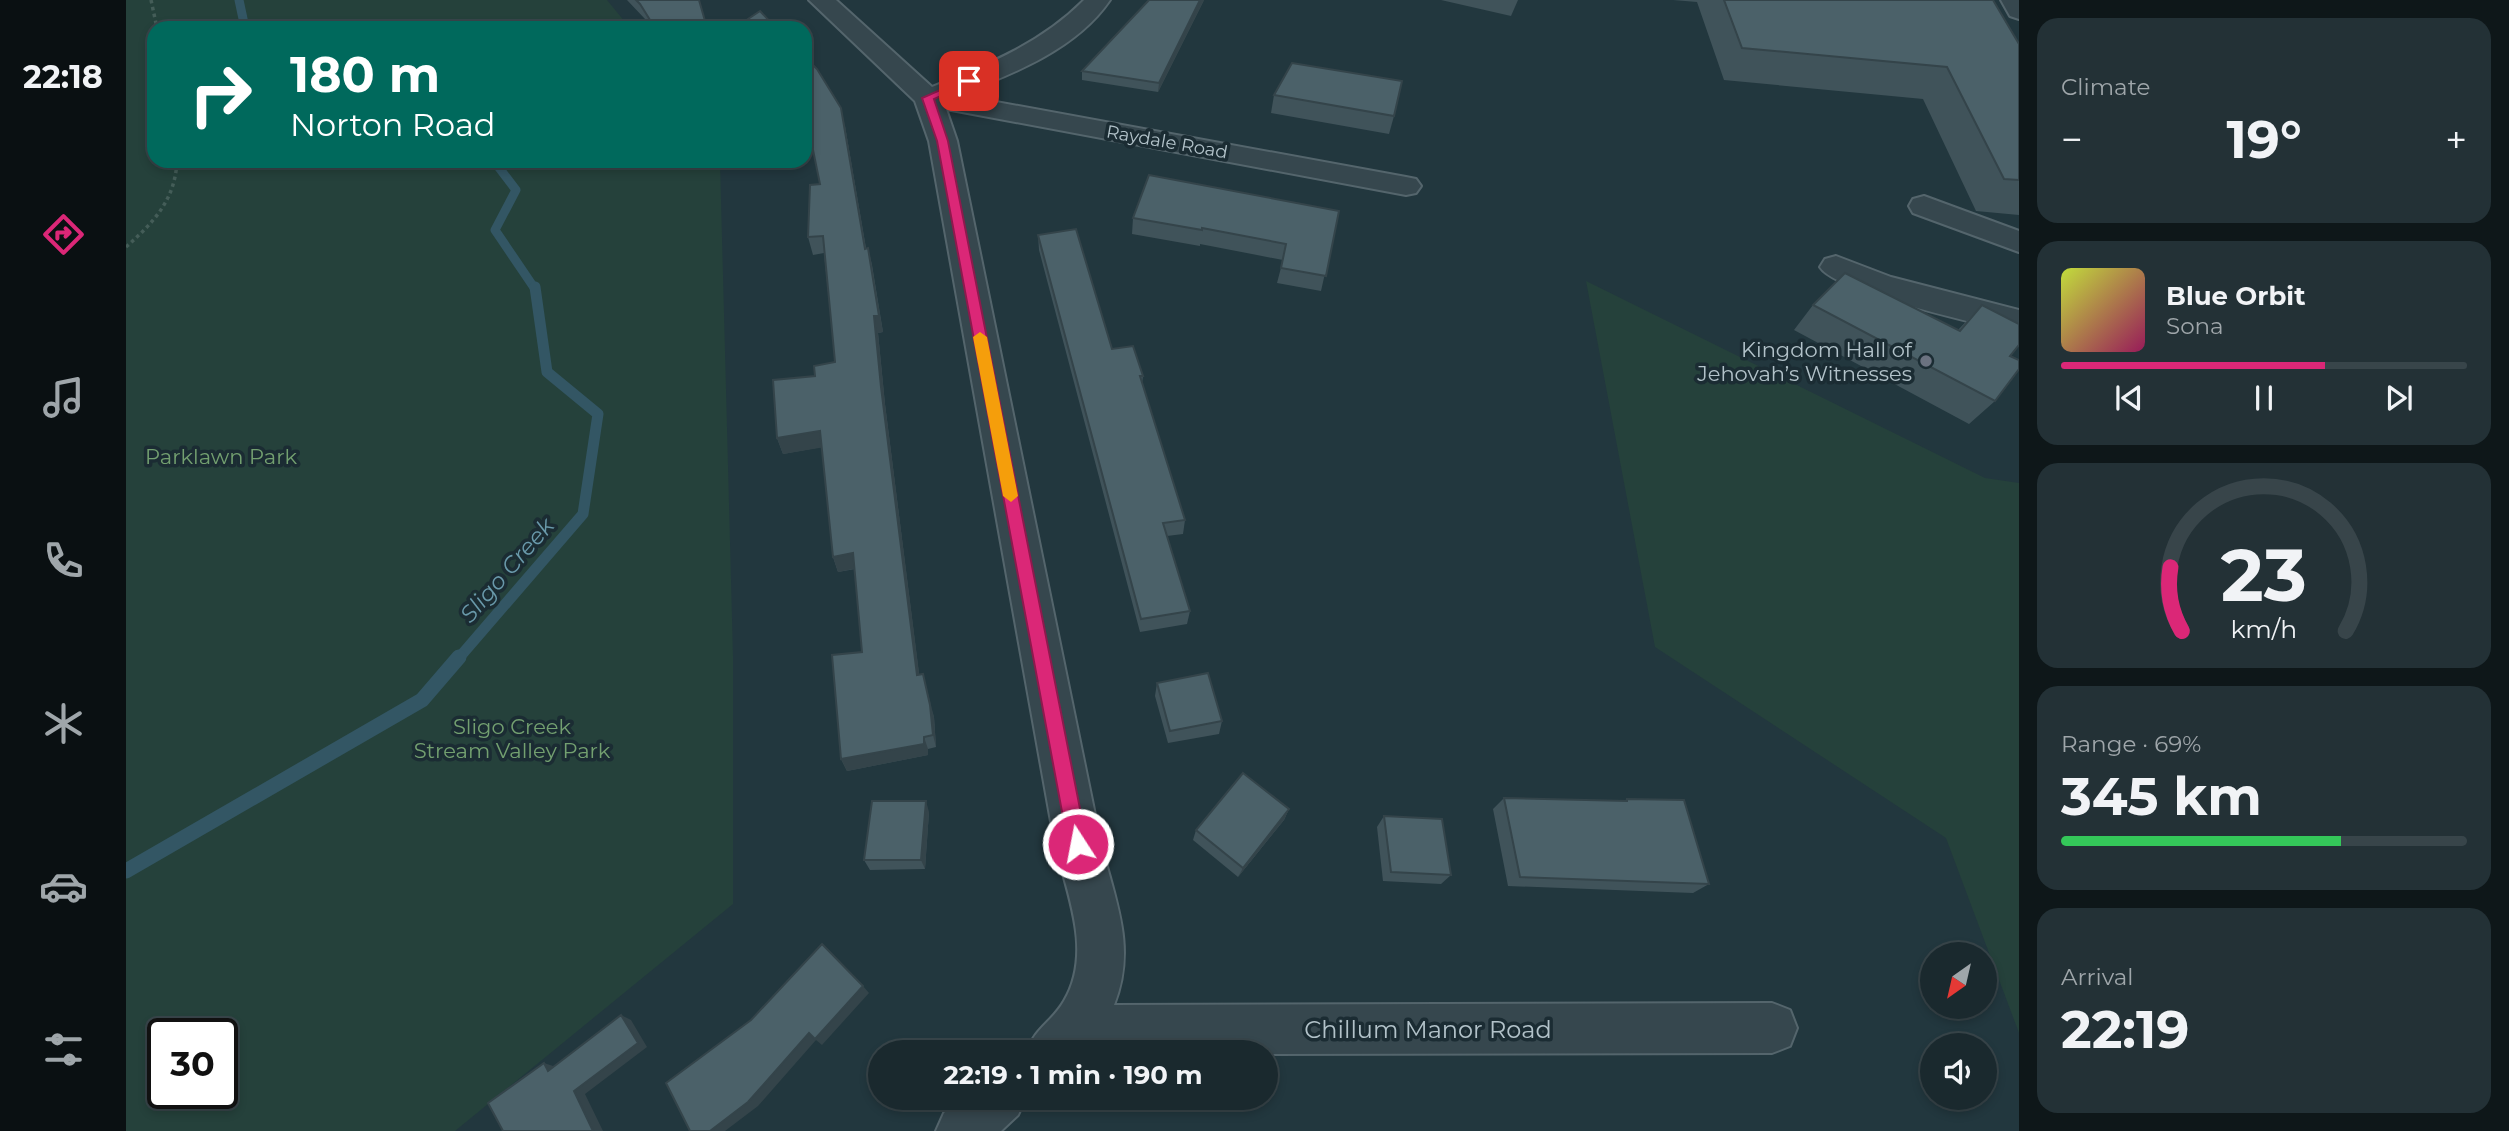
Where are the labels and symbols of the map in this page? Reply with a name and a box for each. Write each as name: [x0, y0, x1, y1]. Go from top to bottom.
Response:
pin: [939, 51, 999, 111]
street label: Raydale Road: [1105, 120, 1229, 164]
place label: Kingdom Hall of Jehovah’s Witnesses: [1696, 337, 1913, 386]
marker: Kingdom Hall of Jehovah’s Witnesses: [1918, 353, 1934, 369]
park label: Parklawn Park: [145, 444, 297, 469]
water label: Sligo Creek: [454, 511, 561, 628]
park label: Sligo Creek Stream Valley Park: [414, 714, 611, 763]
position arrow: [1041, 807, 1115, 881]
north arrow: [1920, 942, 1997, 1018]
street label: Chillum Manor Road: [1304, 1015, 1552, 1044]
speed limit sign: 30: [147, 1018, 238, 1109]

